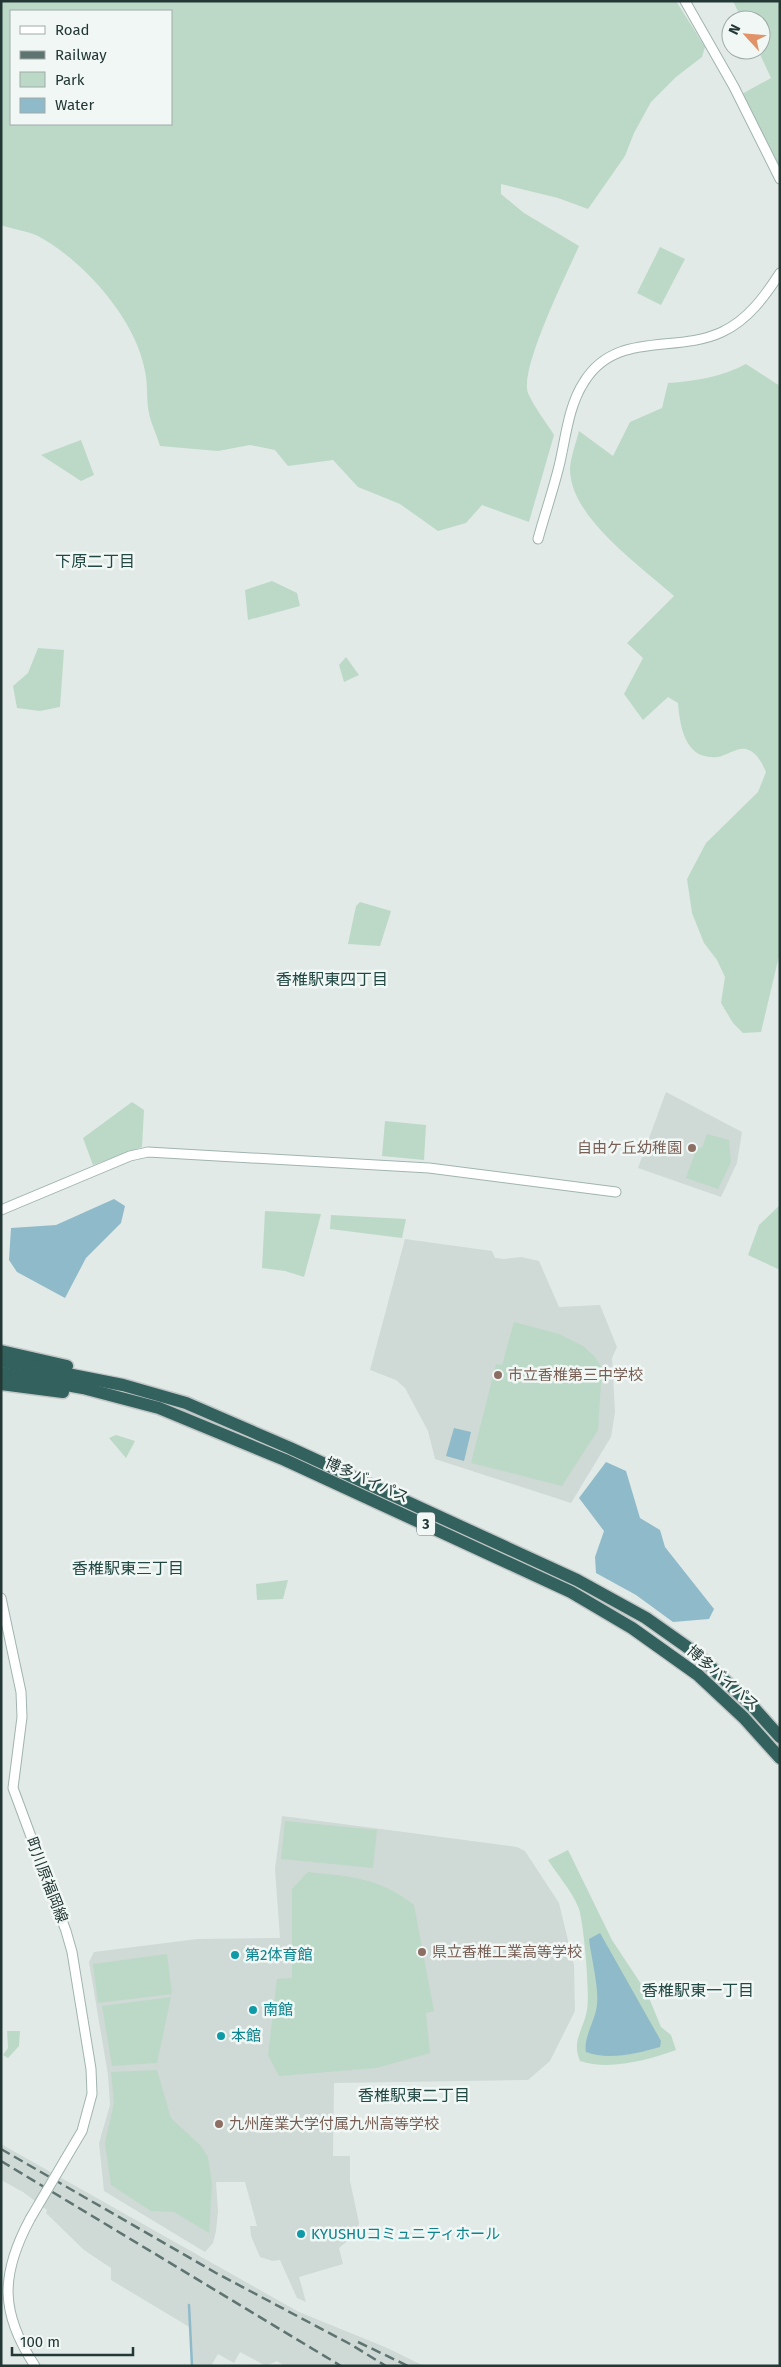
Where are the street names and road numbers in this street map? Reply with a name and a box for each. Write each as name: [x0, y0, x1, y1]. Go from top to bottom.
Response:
street label: 博多バイパス: [322, 1454, 412, 1506]
road number: 3: [417, 1512, 435, 1536]
street label: 博多バイパス: [683, 1642, 763, 1714]
street label: 町川原福岡線: [22, 1835, 72, 1925]

